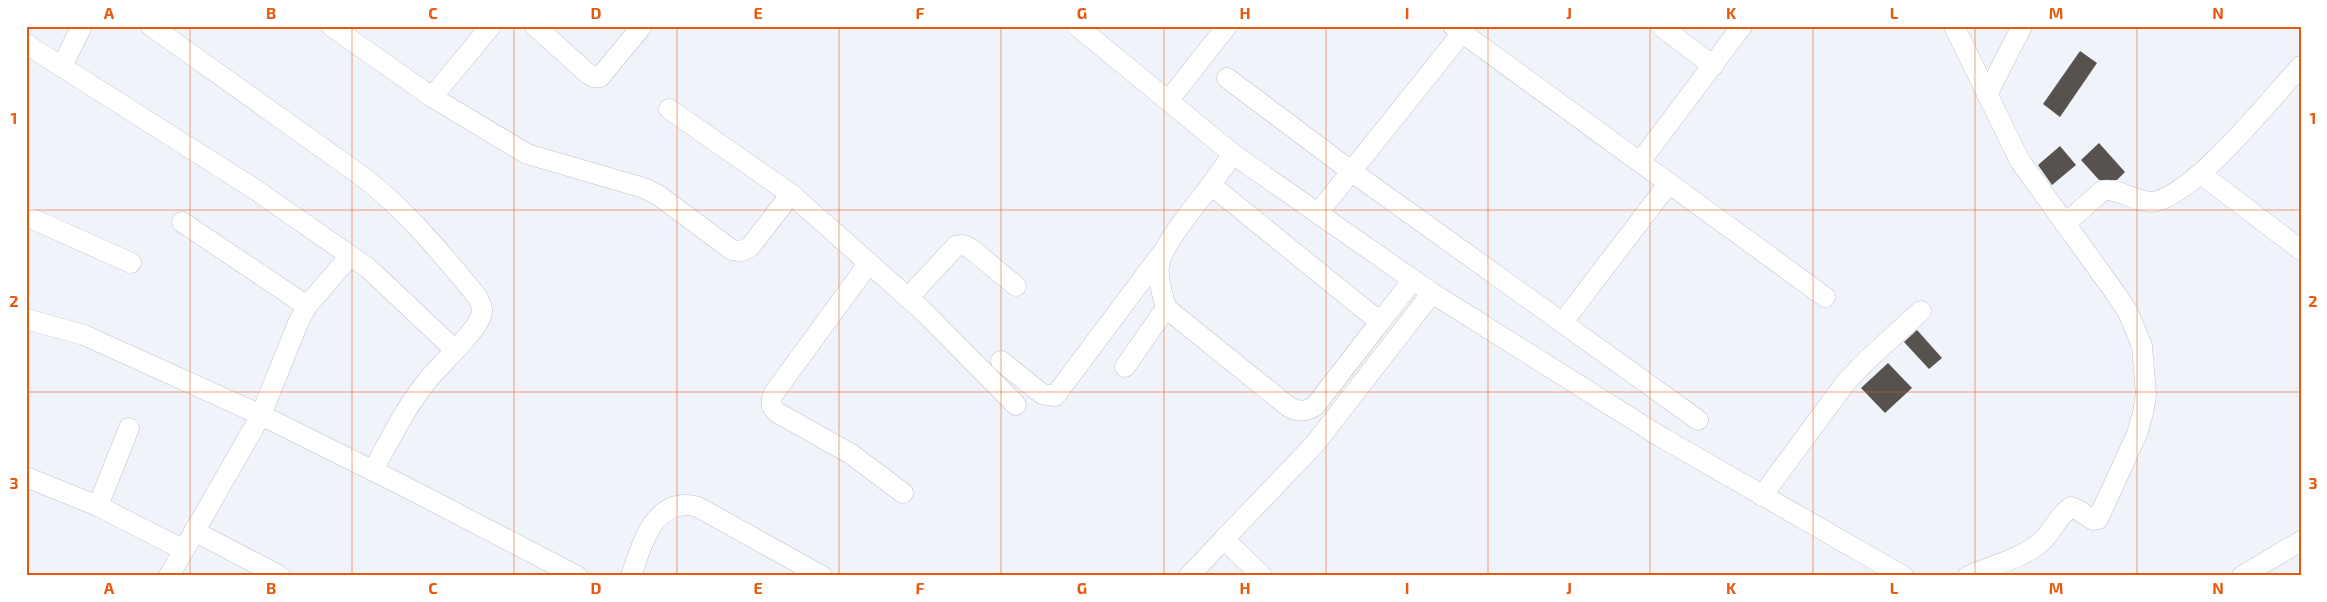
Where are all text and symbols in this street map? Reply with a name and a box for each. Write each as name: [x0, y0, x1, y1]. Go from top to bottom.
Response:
text: A: [104, 3, 115, 22]
text: B: [266, 3, 276, 22]
text: C: [428, 3, 438, 22]
text: D: [591, 3, 602, 22]
text: E: [753, 3, 763, 22]
text: F: [916, 3, 925, 22]
text: G: [1077, 3, 1087, 22]
text: H: [1239, 3, 1251, 22]
text: I: [1405, 3, 1409, 22]
text: J: [1566, 3, 1572, 22]
text: K: [1726, 3, 1737, 22]
text: L: [1890, 3, 1899, 22]
text: M: [2049, 3, 2063, 22]
text: N: [2212, 3, 2224, 22]
text: 1: [11, 108, 17, 127]
text: 1: [2310, 108, 2316, 127]
text: 2: [9, 291, 19, 310]
text: 2: [2308, 291, 2318, 310]
text: 3: [9, 473, 19, 492]
text: 3: [2308, 473, 2318, 492]
text: A: [104, 578, 115, 597]
text: B: [266, 578, 276, 597]
text: C: [428, 578, 438, 597]
text: D: [591, 578, 602, 597]
text: E: [753, 578, 763, 597]
text: F: [916, 578, 925, 597]
text: G: [1077, 578, 1087, 597]
text: H: [1239, 578, 1251, 597]
text: I: [1405, 578, 1409, 597]
text: J: [1566, 578, 1572, 597]
text: K: [1726, 578, 1737, 597]
text: L: [1890, 578, 1899, 597]
text: M: [2049, 578, 2063, 597]
text: N: [2212, 578, 2224, 597]

